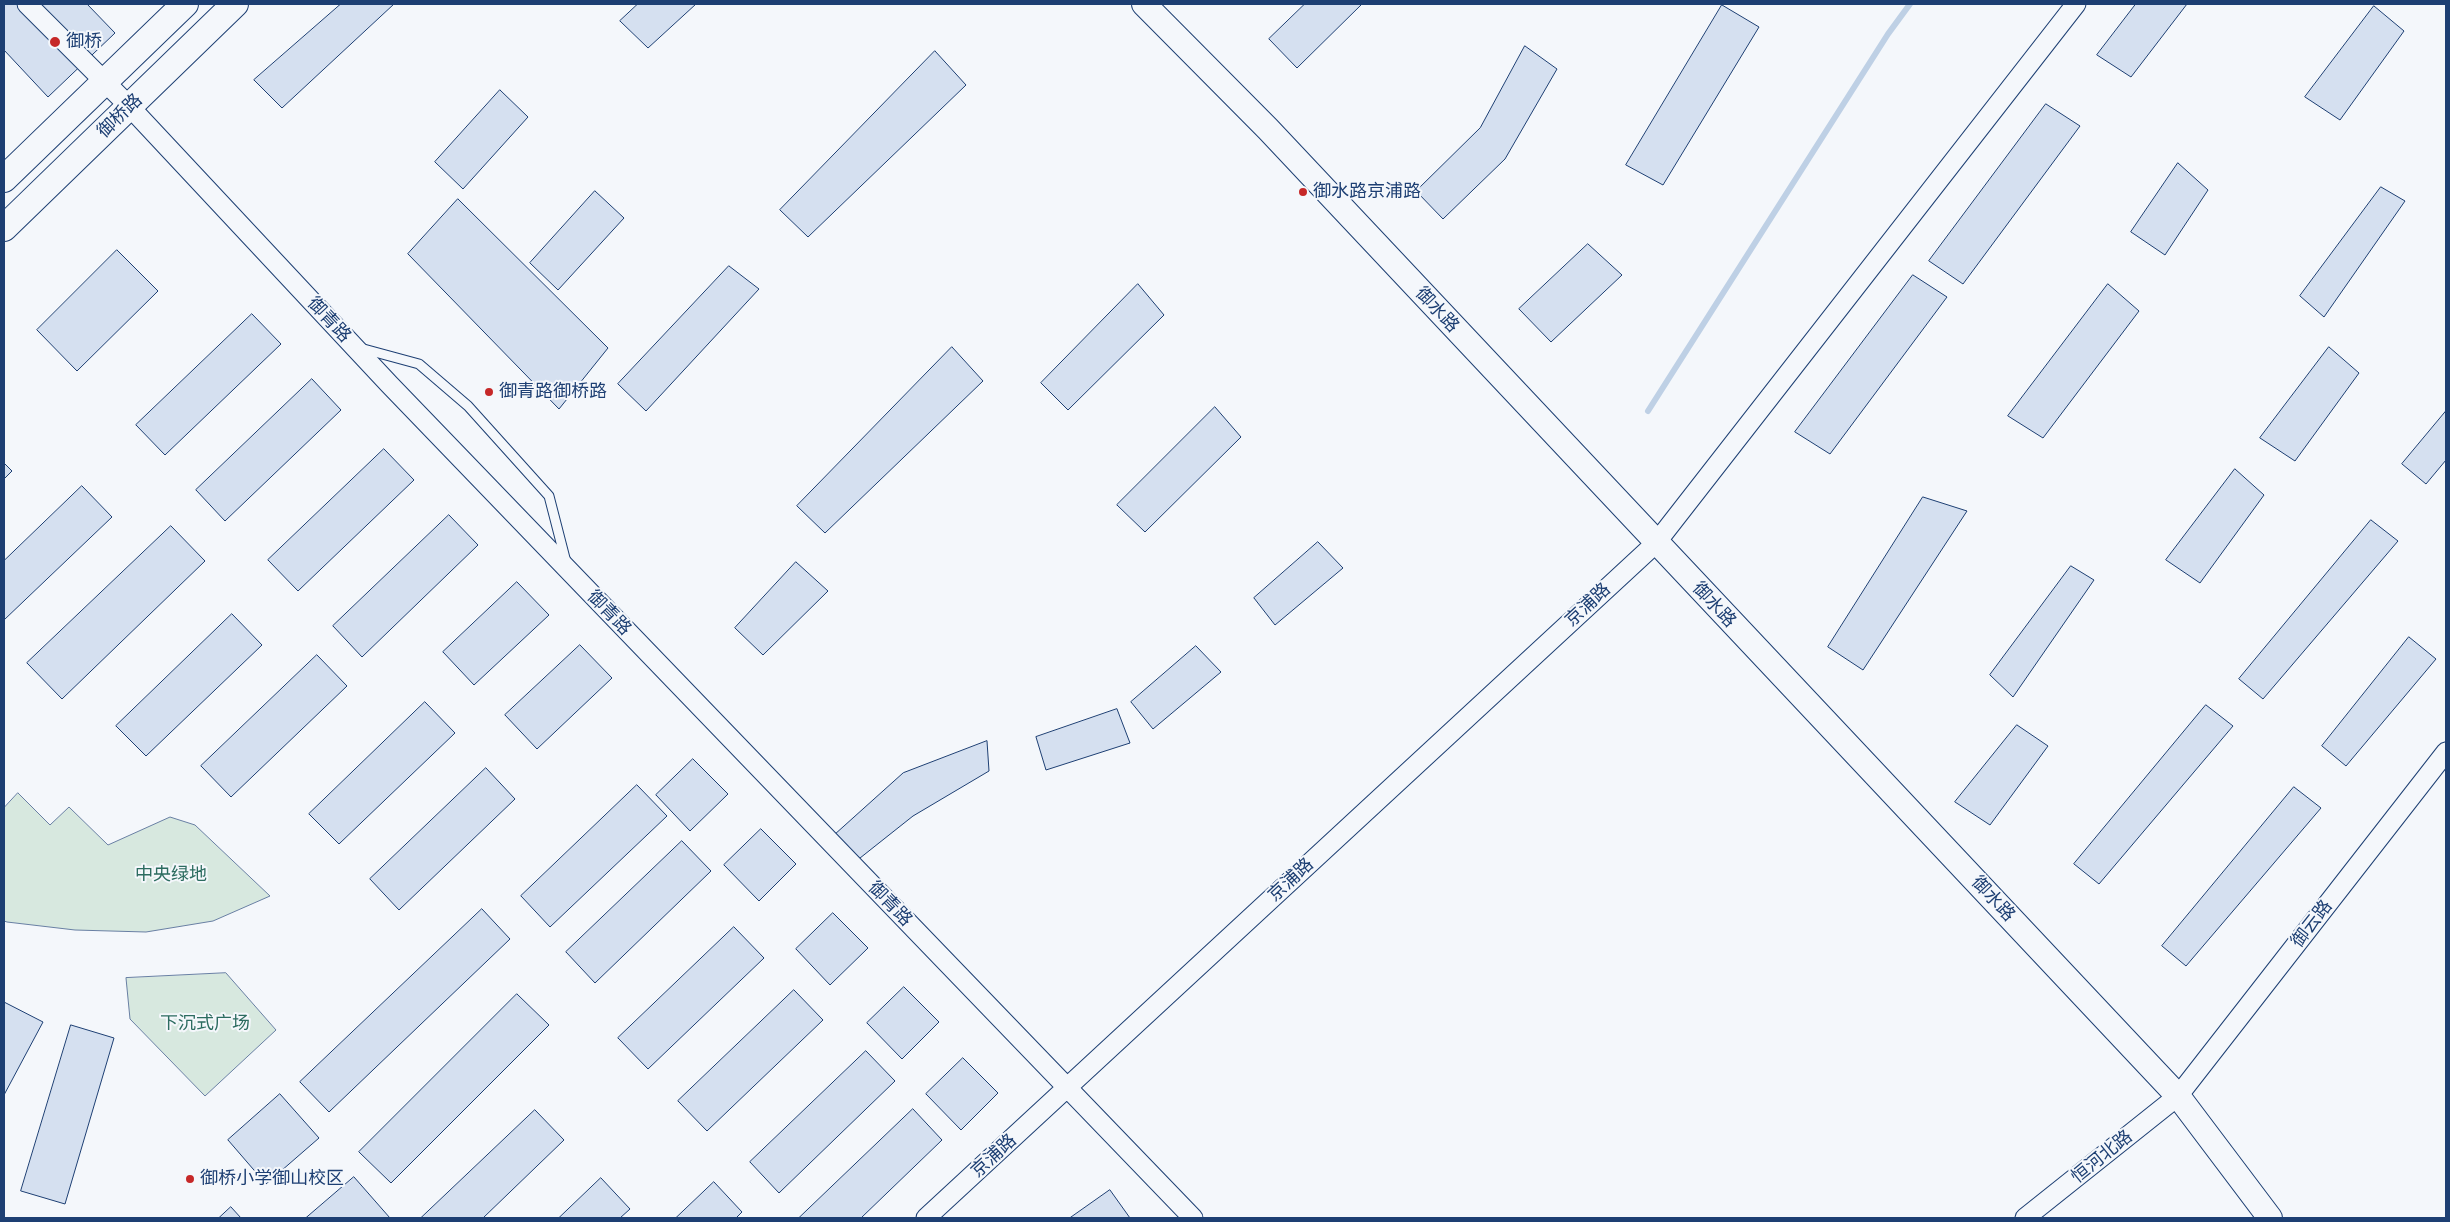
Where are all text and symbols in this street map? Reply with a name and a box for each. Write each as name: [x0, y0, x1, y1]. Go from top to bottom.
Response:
place label: 御桥: [66, 31, 102, 53]
marker: 御桥: [48, 35, 62, 49]
street label: 御桥路: [93, 89, 147, 143]
place label: 御水路京浦路: [1313, 181, 1421, 203]
marker: 御水路京浦路: [1297, 186, 1309, 198]
street label: 御水路: [1411, 283, 1463, 337]
street label: 御青路: [303, 293, 355, 347]
place label: 御青路御桥路: [499, 381, 607, 403]
marker: 御青路御桥路: [483, 386, 495, 398]
street label: 御水路: [1688, 578, 1740, 632]
street label: 京浦路: [1561, 579, 1615, 631]
street label: 御青路: [582, 586, 636, 640]
street label: 京浦路: [1264, 854, 1318, 906]
park label: 中央绿地: [135, 864, 207, 886]
street label: 御水路: [1967, 872, 2019, 926]
street label: 御青路: [863, 877, 917, 931]
street label: 御云路: [2287, 896, 2337, 952]
park label: 下沉式广场: [160, 1013, 250, 1035]
street label: 恒河北路: [2067, 1126, 2137, 1188]
street label: 京浦路: [967, 1130, 1021, 1182]
place label: 御桥小学御山校区: [200, 1168, 344, 1190]
marker: 御桥小学御山校区: [184, 1173, 196, 1185]

